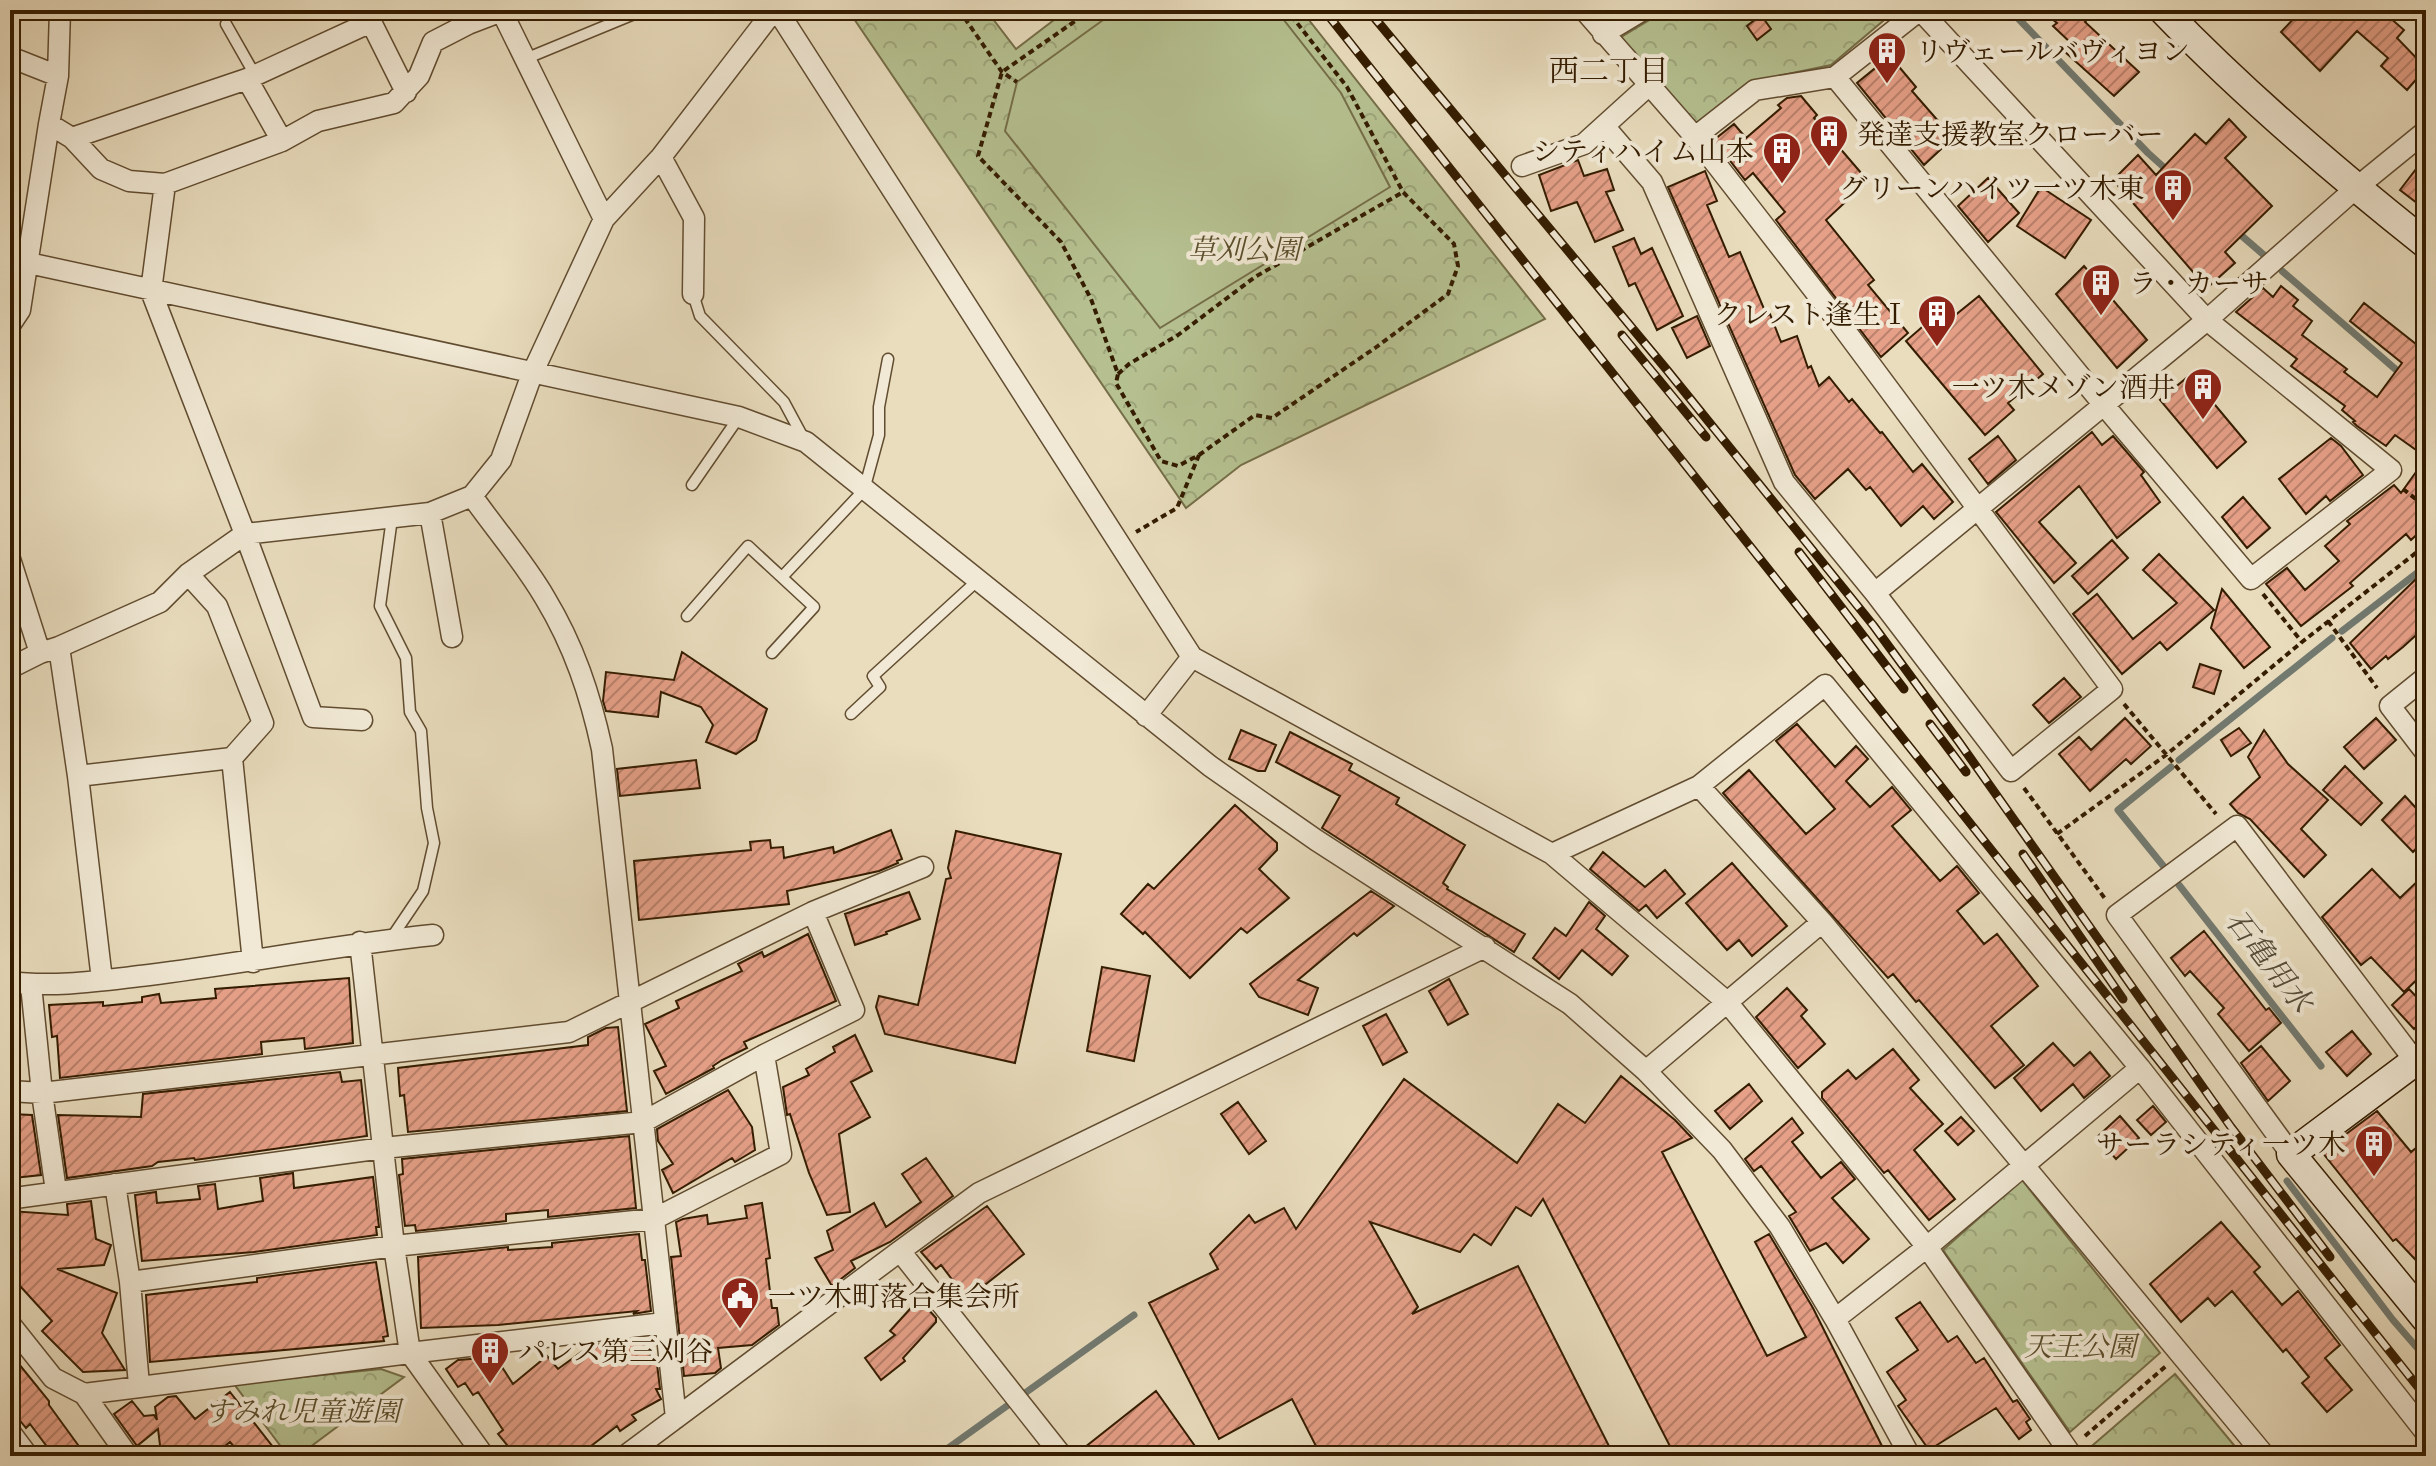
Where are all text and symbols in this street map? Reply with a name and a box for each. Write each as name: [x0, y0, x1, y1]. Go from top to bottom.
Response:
building icon: リヴェールバヴィヨン: [1866, 30, 1908, 85]
place label: リヴェールバヴィヨン: [1915, 34, 2190, 74]
district label: 西二丁目: [1549, 52, 1669, 95]
building icon: 発達支援教室クローバー: [1808, 113, 1850, 168]
place label: 発達支援教室クローバー: [1857, 117, 2164, 157]
building icon: シティハイム山本: [1761, 130, 1803, 185]
place label: シティハイム山本: [1532, 134, 1754, 174]
building icon: グリーンハイツ一ツ木東: [2152, 167, 2194, 222]
place label: グリーンハイツ一ツ木東: [1840, 171, 2145, 211]
park label: 草刈公園: [1188, 232, 1304, 272]
building icon: ラ・カーサ: [2080, 262, 2122, 317]
place label: ラ・カーサ: [2129, 266, 2269, 306]
building icon: クレスト逢生Ⅰ: [1916, 293, 1958, 348]
place label: クレスト逢生Ⅰ: [1714, 297, 1909, 337]
building icon: 一ツ木メゾン酒井: [2182, 366, 2224, 421]
place label: 一ツ木メゾン酒井: [1952, 370, 2175, 410]
water label: 石亀用水: [2213, 902, 2323, 1025]
building icon: サーラシティ一ツ木: [2353, 1123, 2395, 1178]
place label: サーラシティ一ツ木: [2096, 1127, 2346, 1167]
public building icon: 一ツ木町落合集会所: [719, 1275, 761, 1330]
place label: 一ツ木町落合集会所: [768, 1279, 1020, 1319]
park label: 天王公園: [2024, 1329, 2140, 1369]
building icon: パレス第三刈谷: [469, 1330, 511, 1385]
place label: パレス第三刈谷: [518, 1334, 713, 1374]
park label: すみれ児童遊園: [204, 1394, 404, 1434]

